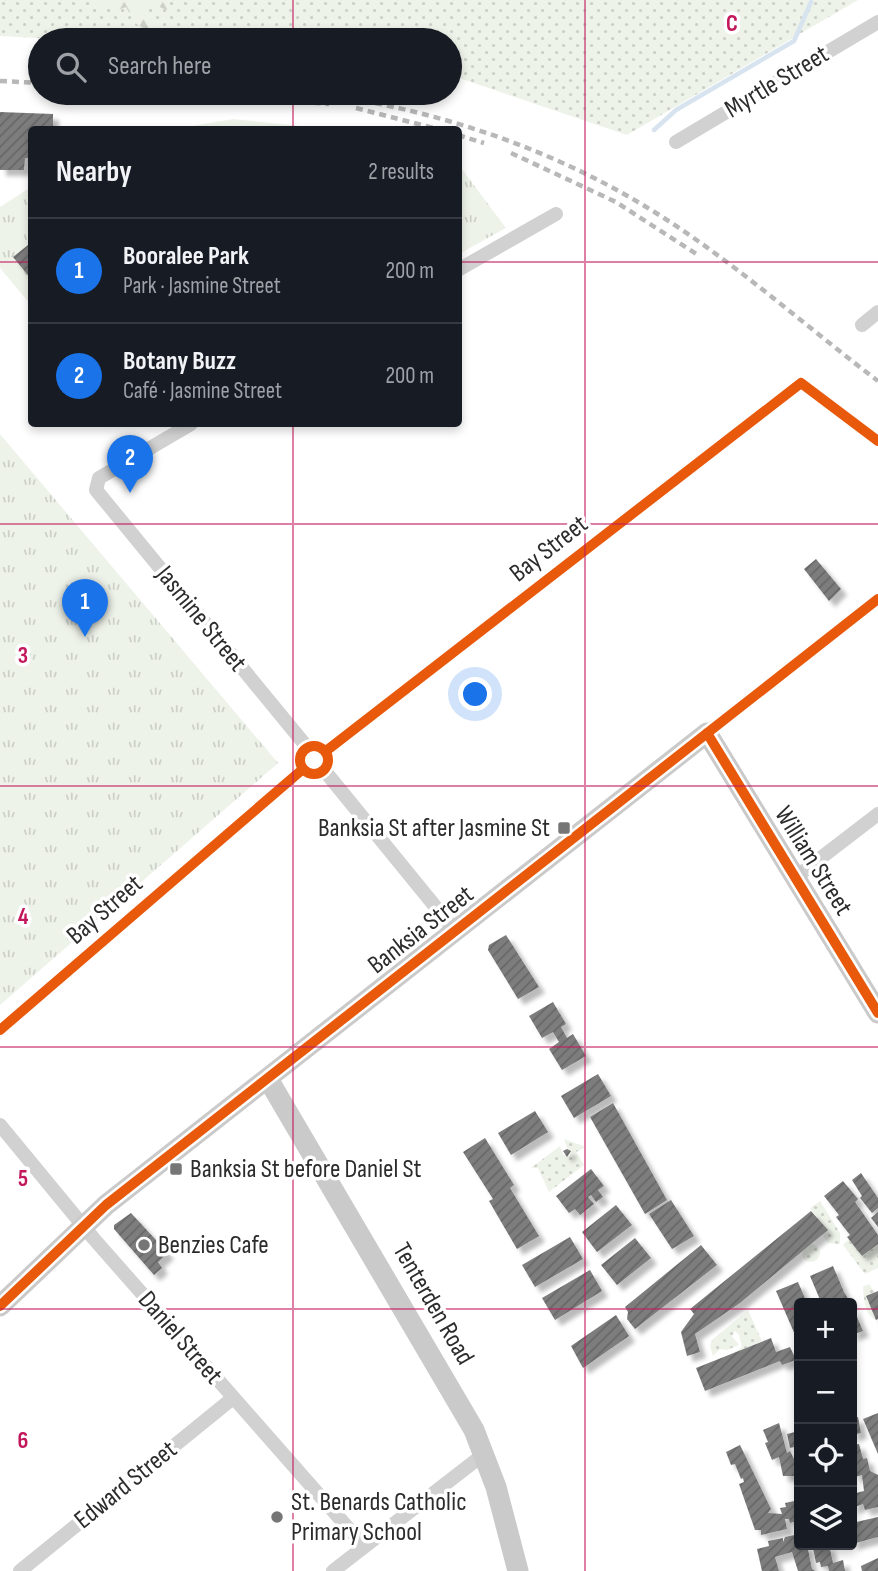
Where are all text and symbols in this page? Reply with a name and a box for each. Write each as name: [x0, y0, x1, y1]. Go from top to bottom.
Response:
text: C: [726, 10, 738, 38]
search box: [28, 28, 462, 105]
street label: Myrtle Street: [720, 39, 835, 125]
icon: search: [52, 48, 90, 86]
text: Search here: [108, 51, 211, 82]
text: Nearby: [56, 154, 132, 190]
text: 2 results: [368, 158, 434, 186]
text: Booralee Park: [123, 241, 249, 272]
text: 1: [74, 257, 84, 285]
text: 200 m: [386, 257, 434, 285]
text: Park · Jasmine Street: [123, 272, 281, 300]
text: Botany Buzz: [123, 346, 236, 377]
text: 2: [74, 362, 84, 390]
text: 200 m: [386, 362, 434, 390]
text: Café · Jasmine Street: [123, 377, 282, 405]
pin: 2: [107, 435, 153, 493]
street label: Bay Street: [504, 509, 594, 589]
street label: Jasmine Street: [148, 559, 253, 678]
pin: 1: [62, 579, 108, 637]
text: 3: [18, 642, 28, 670]
your location: [458, 677, 492, 711]
street label: William Street: [767, 801, 859, 921]
place label: Banksia St after Jasmine St: [318, 813, 550, 844]
marker: Banksia St after Jasmine St: [556, 820, 572, 836]
street label: Bay Street: [61, 869, 149, 951]
street label: Banksia Street: [362, 879, 480, 981]
text: 4: [18, 903, 29, 931]
place label: Banksia St before Daniel St: [190, 1154, 422, 1185]
marker: Banksia St before Daniel St: [168, 1161, 184, 1177]
text: 5: [18, 1165, 28, 1193]
place label: Benzies Cafe: [158, 1230, 269, 1261]
marker: Benzies Cafe: [136, 1237, 152, 1253]
street label: Tenterden Road: [386, 1237, 480, 1371]
street label: Daniel Street: [131, 1285, 229, 1391]
map controls: [794, 1298, 857, 1550]
button: +: [794, 1298, 857, 1361]
button: −: [794, 1361, 857, 1424]
button: locate: [794, 1424, 857, 1487]
text: 6: [18, 1427, 28, 1455]
street label: Edward Street: [69, 1434, 183, 1536]
place label: St. Benards Catholic Primary School: [291, 1487, 467, 1548]
button: layers: [794, 1487, 857, 1550]
marker: St. Benards Catholic Primary School: [269, 1509, 285, 1525]

